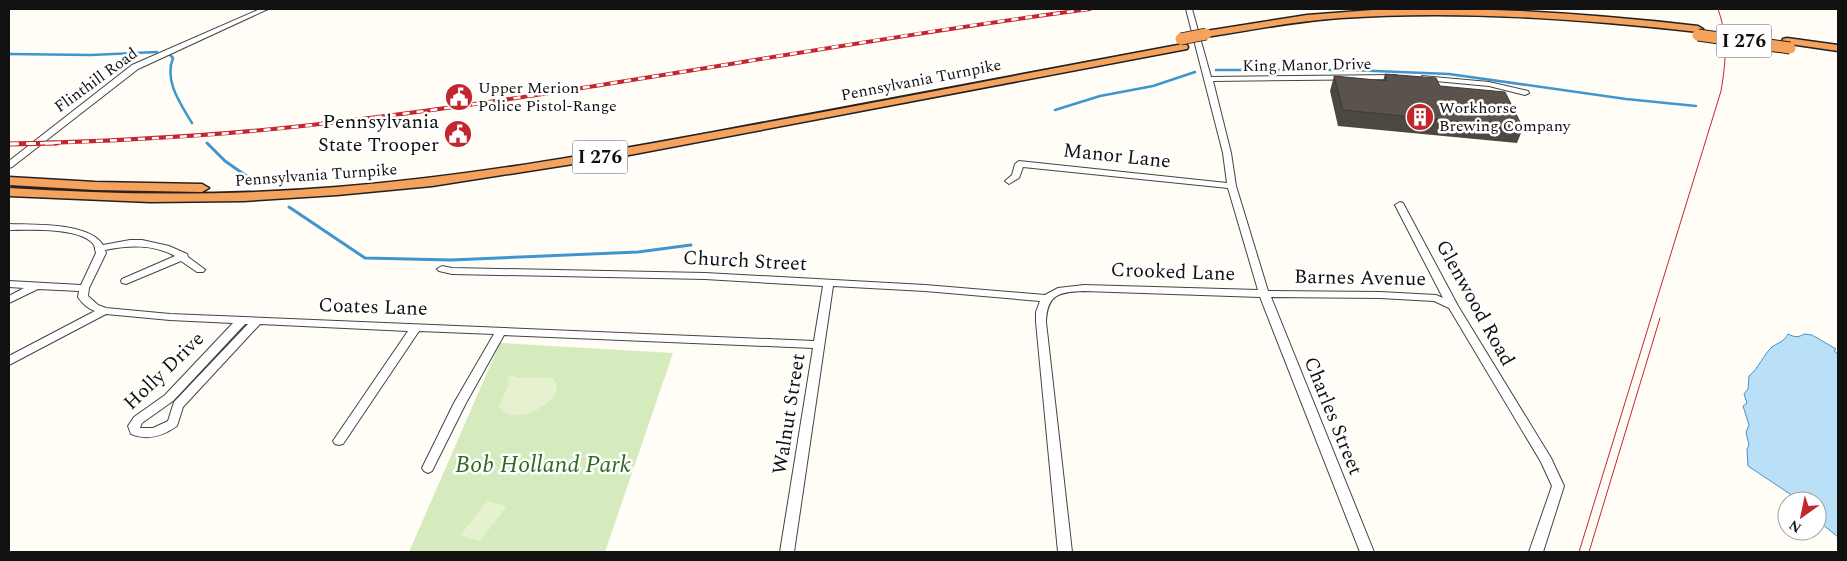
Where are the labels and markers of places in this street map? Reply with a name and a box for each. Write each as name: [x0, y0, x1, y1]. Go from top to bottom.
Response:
place label: Upper Merion Police Pistol-Range: [478, 76, 617, 118]
public building icon: Upper Merion Police Pistol-Range: [444, 82, 474, 112]
place label: Workhorse Brewing Company: [1439, 96, 1572, 138]
building icon: Workhorse Brewing Company: [1405, 102, 1435, 132]
place label: Pennsylvania State Trooper: [318, 107, 439, 160]
public building icon: Pennsylvania State Trooper: [443, 119, 473, 149]

